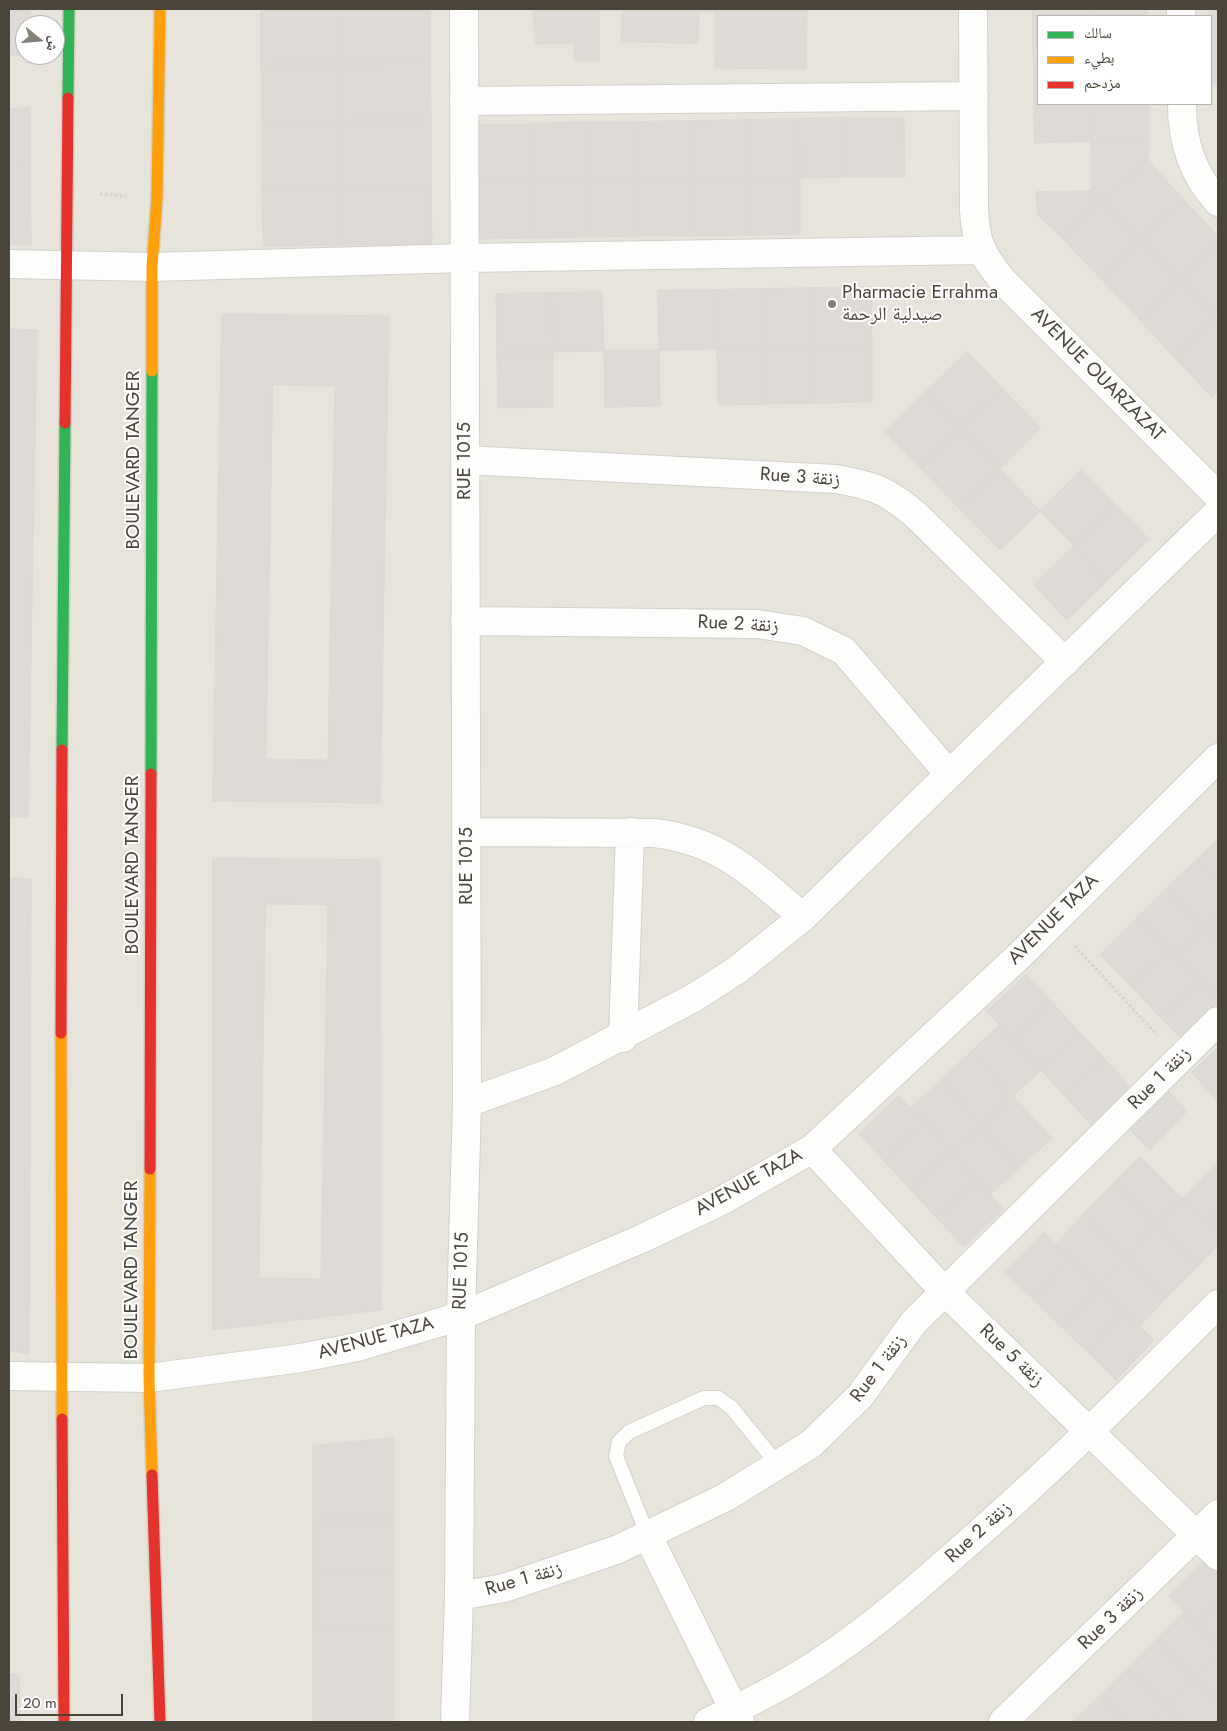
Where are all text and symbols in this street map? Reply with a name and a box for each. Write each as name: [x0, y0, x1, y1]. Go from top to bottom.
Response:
north arrow: [15, 15, 65, 65]
legend: [1037, 15, 1212, 105]
text: سالك: [1084, 22, 1112, 44]
text: ش: [42, 34, 65, 54]
text: بطيء: [1084, 47, 1114, 69]
text: مزدحم: [1084, 72, 1121, 94]
place label: Pharmacie Errahma صيدلية الرحمة: [842, 282, 998, 326]
marker: Pharmacie Errahma صيدلية الرحمة: [826, 298, 838, 310]
street label: AVENUE OUARZAZAT: [1025, 303, 1169, 447]
street label: BOULEVARD TANGER: [123, 371, 145, 549]
street label: RUE 1015: [454, 422, 476, 500]
street label: Rue 3 زنقة: [759, 464, 841, 492]
street label: Rue 2 زنقة: [697, 611, 779, 639]
street label: BOULEVARD TANGER: [122, 776, 144, 954]
street label: RUE 1015: [456, 827, 478, 905]
street label: AVENUE TAZA: [1004, 870, 1104, 970]
street label: Rue 1 زنقة: [1124, 1043, 1196, 1115]
street label: AVENUE TAZA: [692, 1144, 806, 1222]
street label: BOULEVARD TANGER: [121, 1181, 143, 1359]
street label: RUE 1015: [449, 1232, 475, 1310]
street label: AVENUE TAZA: [316, 1313, 436, 1365]
street label: Rue 5 زنقة: [974, 1320, 1048, 1392]
street label: Rue 1 زنقة: [846, 1331, 912, 1407]
street label: Rue 2 زنقة: [941, 1497, 1017, 1569]
street label: Rue 1 زنقة: [483, 1558, 565, 1602]
street label: Rue 3 زنقة: [1074, 1583, 1148, 1655]
scale bar: [18, 1684, 125, 1716]
text: 20 m: [23, 1692, 57, 1714]

